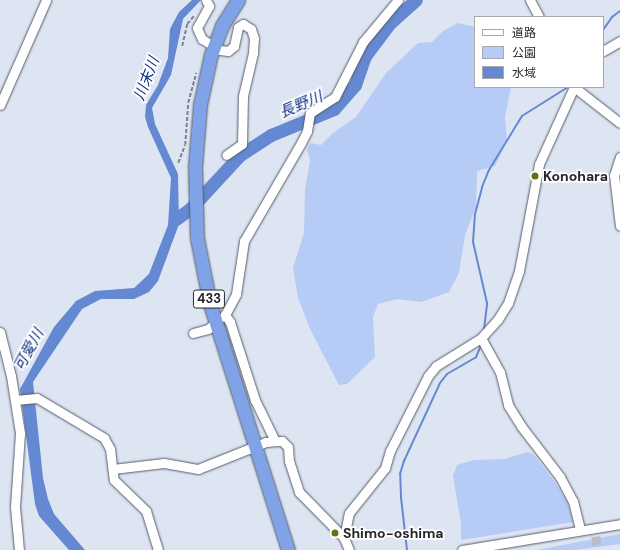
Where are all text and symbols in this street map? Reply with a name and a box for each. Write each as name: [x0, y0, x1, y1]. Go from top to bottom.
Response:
legend: [474, 16, 604, 88]
text: 道路: [512, 25, 536, 41]
text: 公園: [512, 45, 536, 61]
water label: 川末川: [131, 55, 163, 103]
text: 水域: [512, 65, 536, 81]
water label: 長野川: [277, 88, 325, 122]
place label: Konohara: [543, 168, 608, 184]
marker: Konohara: [530, 171, 540, 181]
road number: 433: [192, 288, 226, 310]
water label: 可愛川: [10, 326, 48, 374]
place label: Shimo-oshima: [343, 525, 444, 541]
marker: Shimo-oshima: [330, 528, 340, 538]

